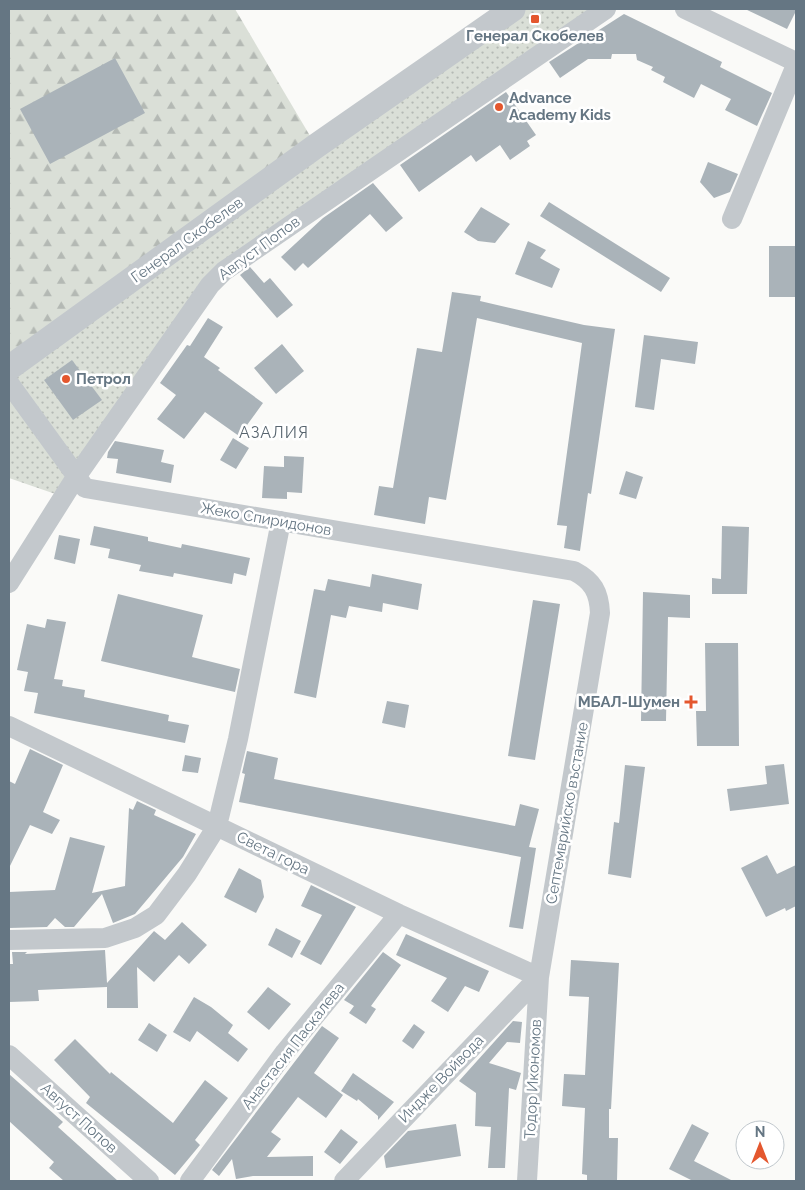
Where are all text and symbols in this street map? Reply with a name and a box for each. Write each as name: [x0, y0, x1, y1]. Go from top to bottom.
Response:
marker: Генерал Скобелев: [529, 13, 541, 25]
place label: Генерал Скобелев: [466, 27, 604, 45]
place label: Advance Academy Kids: [509, 89, 611, 124]
marker: Advance Academy Kids: [493, 101, 505, 113]
street label: Генерал Скобелев: [128, 193, 246, 287]
street label: Август Попов: [215, 212, 303, 284]
place label: Петрол: [76, 370, 131, 388]
marker: Петрол: [60, 373, 72, 385]
district label: АЗАЛИЯ: [239, 423, 309, 442]
street label: Жеко Спиридонов: [199, 499, 333, 539]
place label: МБАЛ-Шумен: [578, 693, 680, 711]
marker: МБАЛ-Шумен: [684, 695, 698, 709]
street label: Септемврийско въстание: [542, 720, 592, 905]
street label: Света гора: [234, 828, 312, 878]
street label: Анастасия Паскалева: [238, 979, 348, 1113]
street label: Тодор Икономов: [521, 1019, 545, 1139]
street label: Индже Войвода: [395, 1031, 487, 1127]
street label: Август Попов: [37, 1079, 121, 1157]
north arrow: [735, 1120, 785, 1170]
text: N: [755, 1124, 765, 1140]

